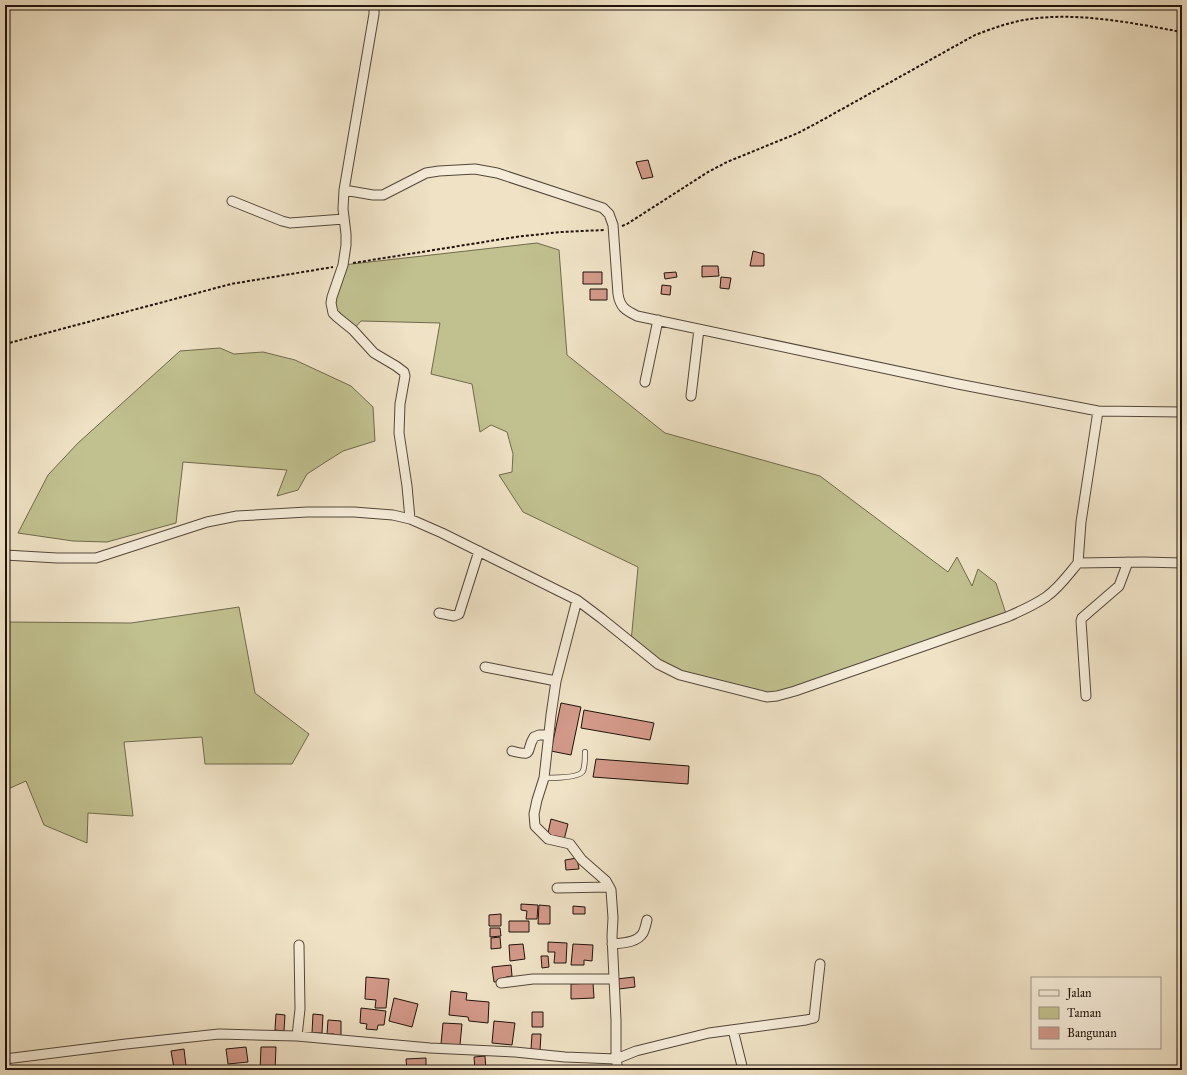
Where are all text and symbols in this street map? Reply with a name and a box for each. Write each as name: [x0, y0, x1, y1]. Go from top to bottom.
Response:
legend: [1031, 977, 1161, 1049]
text: Jalan: [1065, 986, 1092, 1001]
text: Taman: [1067, 1006, 1102, 1020]
text: Bangunan: [1067, 1026, 1117, 1041]

